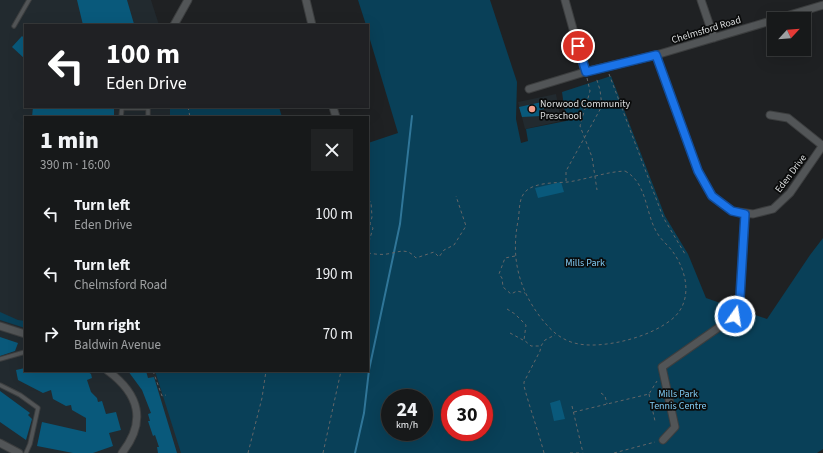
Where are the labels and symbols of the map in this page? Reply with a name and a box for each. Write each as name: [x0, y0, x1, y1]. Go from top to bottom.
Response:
north arrow: [767, 12, 811, 56]
street label: Chelmsford Road: [670, 13, 743, 47]
pin: [561, 29, 595, 63]
place label: Norwood Community Preschool: [540, 97, 631, 123]
marker: Norwood Community Preschool: [527, 104, 537, 114]
street label: Eden Drive: [772, 151, 810, 196]
park label: Mills Park: [565, 256, 605, 270]
position arrow: [714, 295, 756, 337]
park label: Mills Park Tennis Centre: [649, 387, 707, 413]
speed limit sign: 30: [441, 389, 493, 441]

